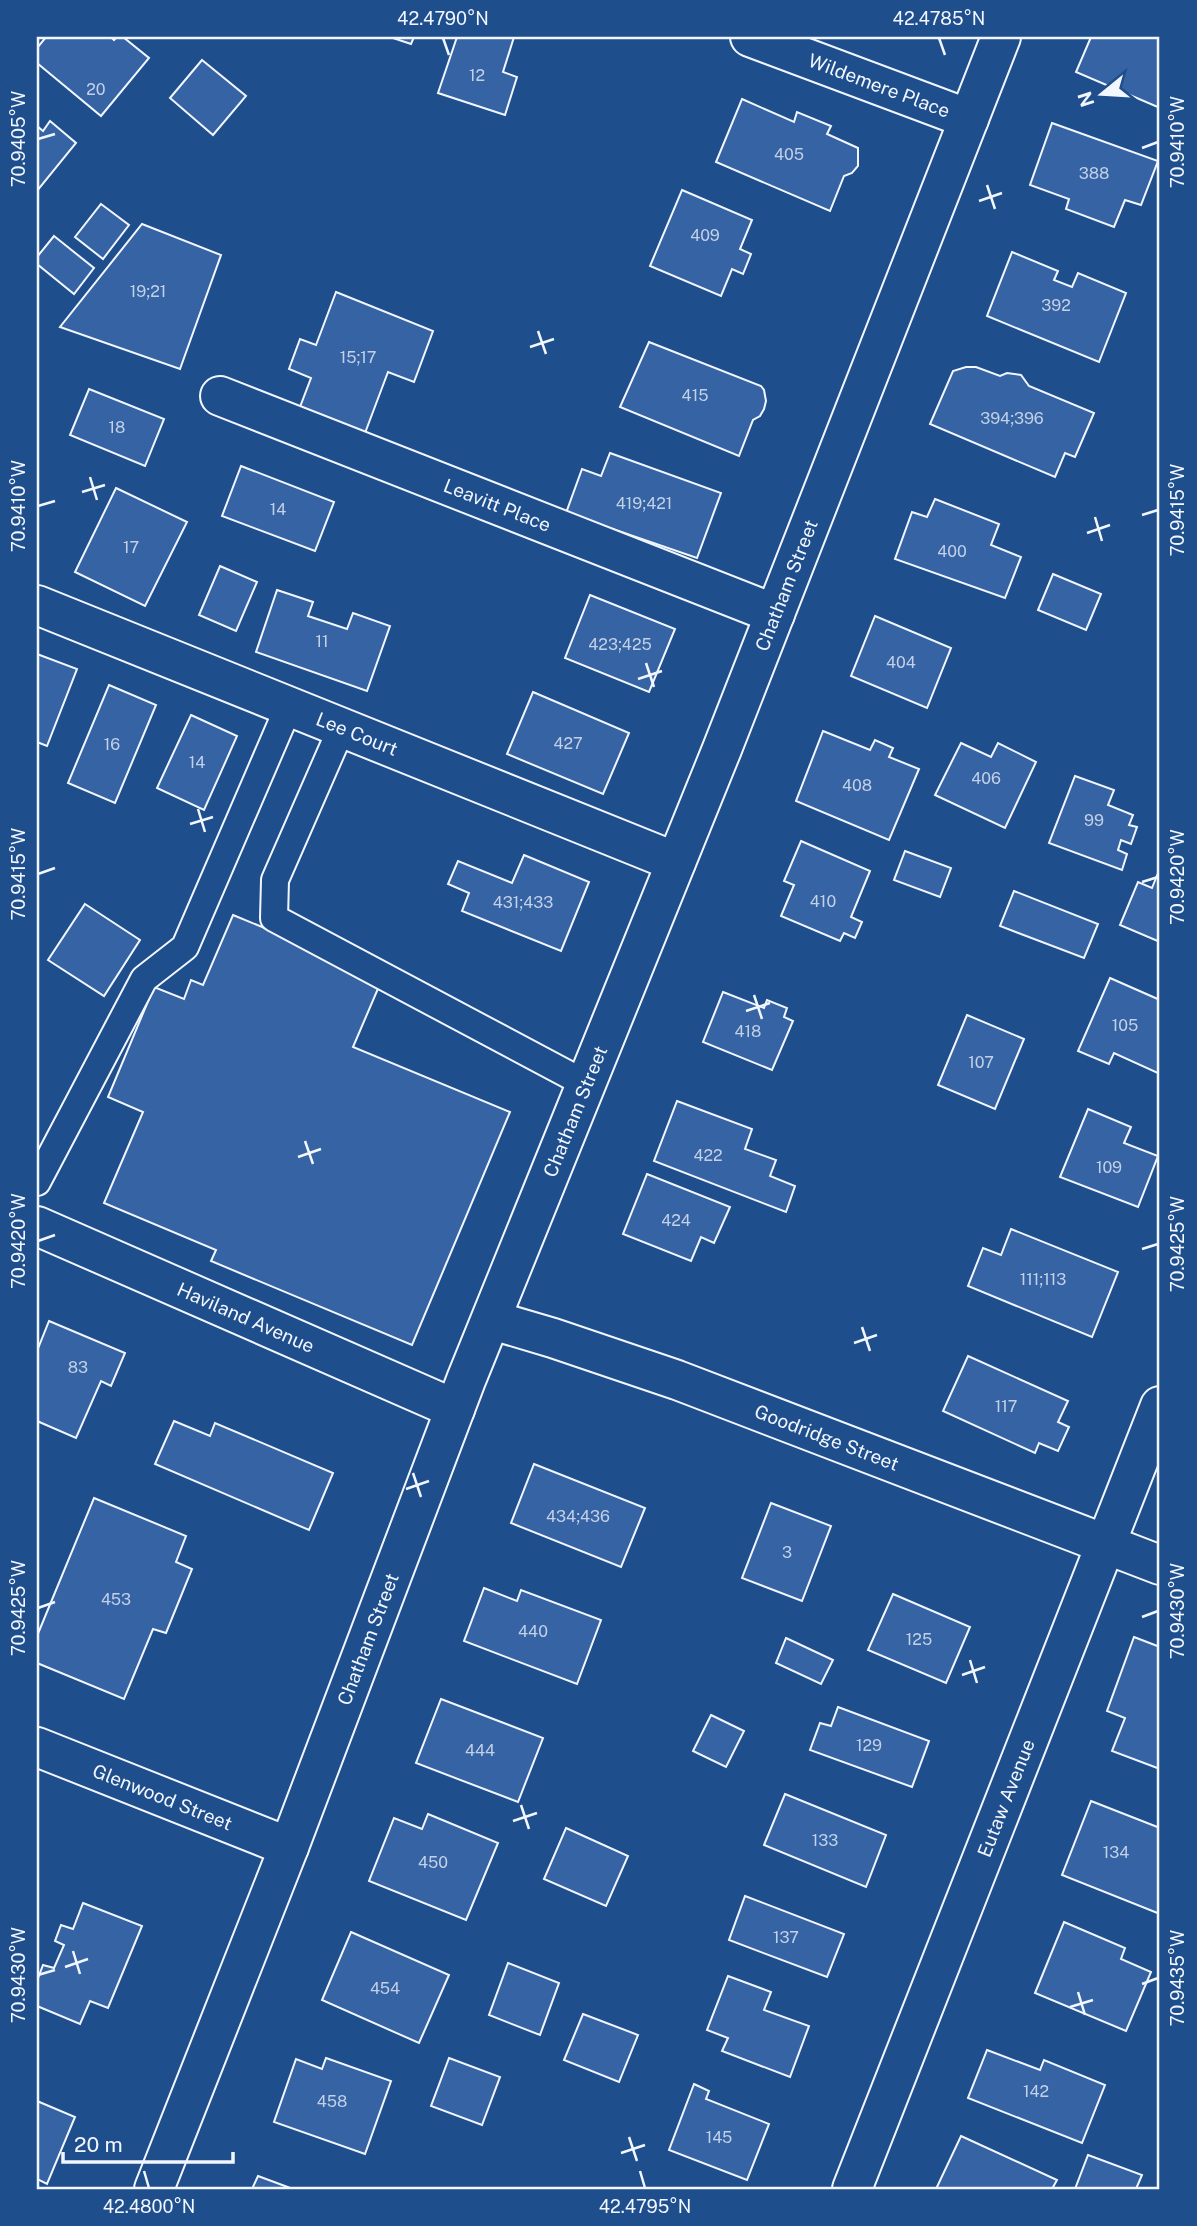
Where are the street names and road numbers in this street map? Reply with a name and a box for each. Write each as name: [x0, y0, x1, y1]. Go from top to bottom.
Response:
street label: Wildemere Place: [805, 49, 953, 122]
street label: Leavitt Place: [441, 474, 554, 536]
street label: Chatham Street: [750, 516, 822, 654]
street label: Lee Court: [313, 707, 401, 760]
street label: Chatham Street: [539, 1043, 611, 1180]
street label: Haviland Avenue: [174, 1278, 318, 1357]
street label: Goodridge Street: [752, 1400, 902, 1475]
street label: Chatham Street: [333, 1570, 403, 1708]
street label: Eutaw Avenue: [973, 1736, 1039, 1860]
street label: Glenwood Street: [90, 1759, 235, 1834]

